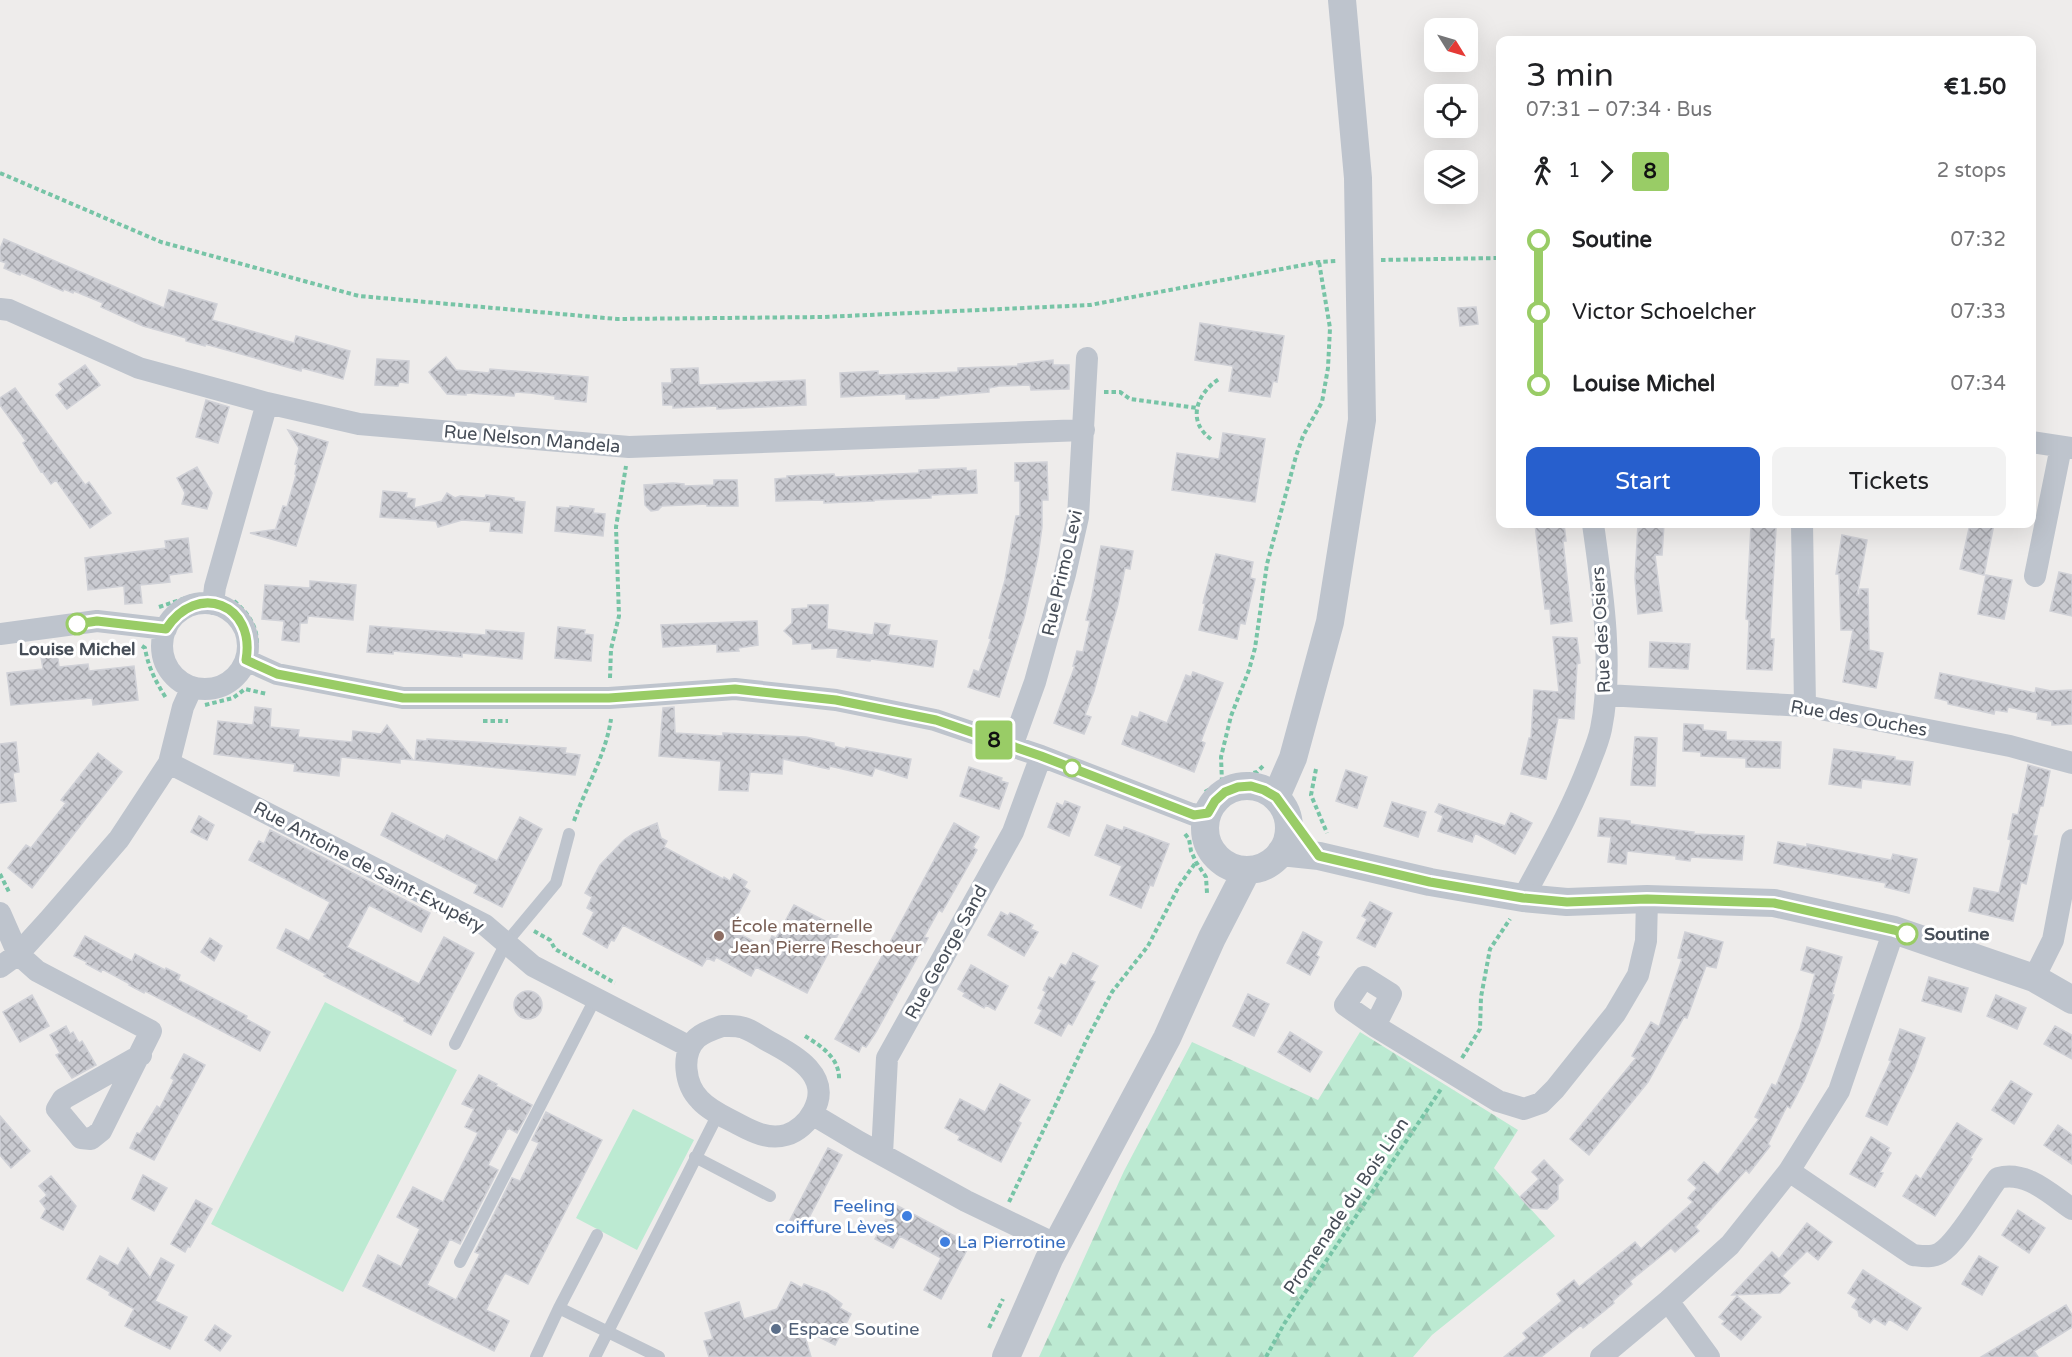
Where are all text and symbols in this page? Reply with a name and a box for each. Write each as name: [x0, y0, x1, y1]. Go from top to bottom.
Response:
north arrow: [1424, 18, 1478, 72]
map controls: [1424, 18, 1478, 204]
text: 3 min: [1526, 56, 1614, 95]
text: €1.50: [1944, 74, 2006, 100]
button: locate: [1424, 84, 1478, 138]
text: 07:31 – 07:34 · Bus: [1526, 98, 1712, 122]
button: layers: [1424, 150, 1478, 204]
icon: walk: [1526, 155, 1559, 188]
icon: forward: [1590, 155, 1623, 188]
text: 1: [1568, 159, 1581, 183]
text: 8: [1644, 159, 1657, 184]
text: 2 stops: [1937, 159, 2006, 183]
text: Soutine: [1572, 227, 1652, 253]
text: 07:32: [1951, 228, 2006, 252]
text: Victor Schoelcher: [1572, 299, 1756, 325]
text: 07:33: [1951, 300, 2006, 324]
text: Louise Michel: [1572, 371, 1715, 397]
text: 07:34: [1951, 372, 2006, 396]
street label: Rue Nelson Mandela: [443, 420, 621, 458]
button: Start: [1526, 447, 1760, 516]
button: Tickets: [1772, 447, 2006, 516]
street label: Rue Primo Levi: [1037, 508, 1087, 638]
street label: Rue des Osiers: [1587, 566, 1615, 694]
marker: Louise Michel: [66, 613, 88, 635]
place label: Louise Michel: [18, 638, 136, 660]
street label: Rue des Ouches: [1789, 695, 1929, 741]
line badge: 8: [974, 720, 1014, 760]
text: 8: [987, 728, 1001, 753]
unlabelled marker: [1063, 759, 1081, 777]
street label: Rue Antoine de Saint-Exupéry: [250, 797, 488, 937]
street label: Rue George Sand: [900, 881, 992, 1023]
place label: École maternelle Jean Pierre Reschoeur: [731, 915, 922, 958]
marker: Soutine: [1896, 923, 1918, 945]
place label: Soutine: [1924, 923, 1990, 945]
marker: École maternelle Jean Pierre Reschoeur: [712, 929, 726, 943]
street label: Promenade du Bois Lion: [1279, 1113, 1413, 1299]
place label: Feeling coiffure Lèves: [775, 1195, 895, 1238]
marker: Feeling coiffure Lèves: [900, 1209, 914, 1223]
place label: La Pierrotine: [957, 1231, 1066, 1253]
marker: La Pierrotine: [938, 1235, 952, 1249]
place label: Espace Soutine: [788, 1318, 919, 1340]
marker: Espace Soutine: [769, 1322, 783, 1336]

